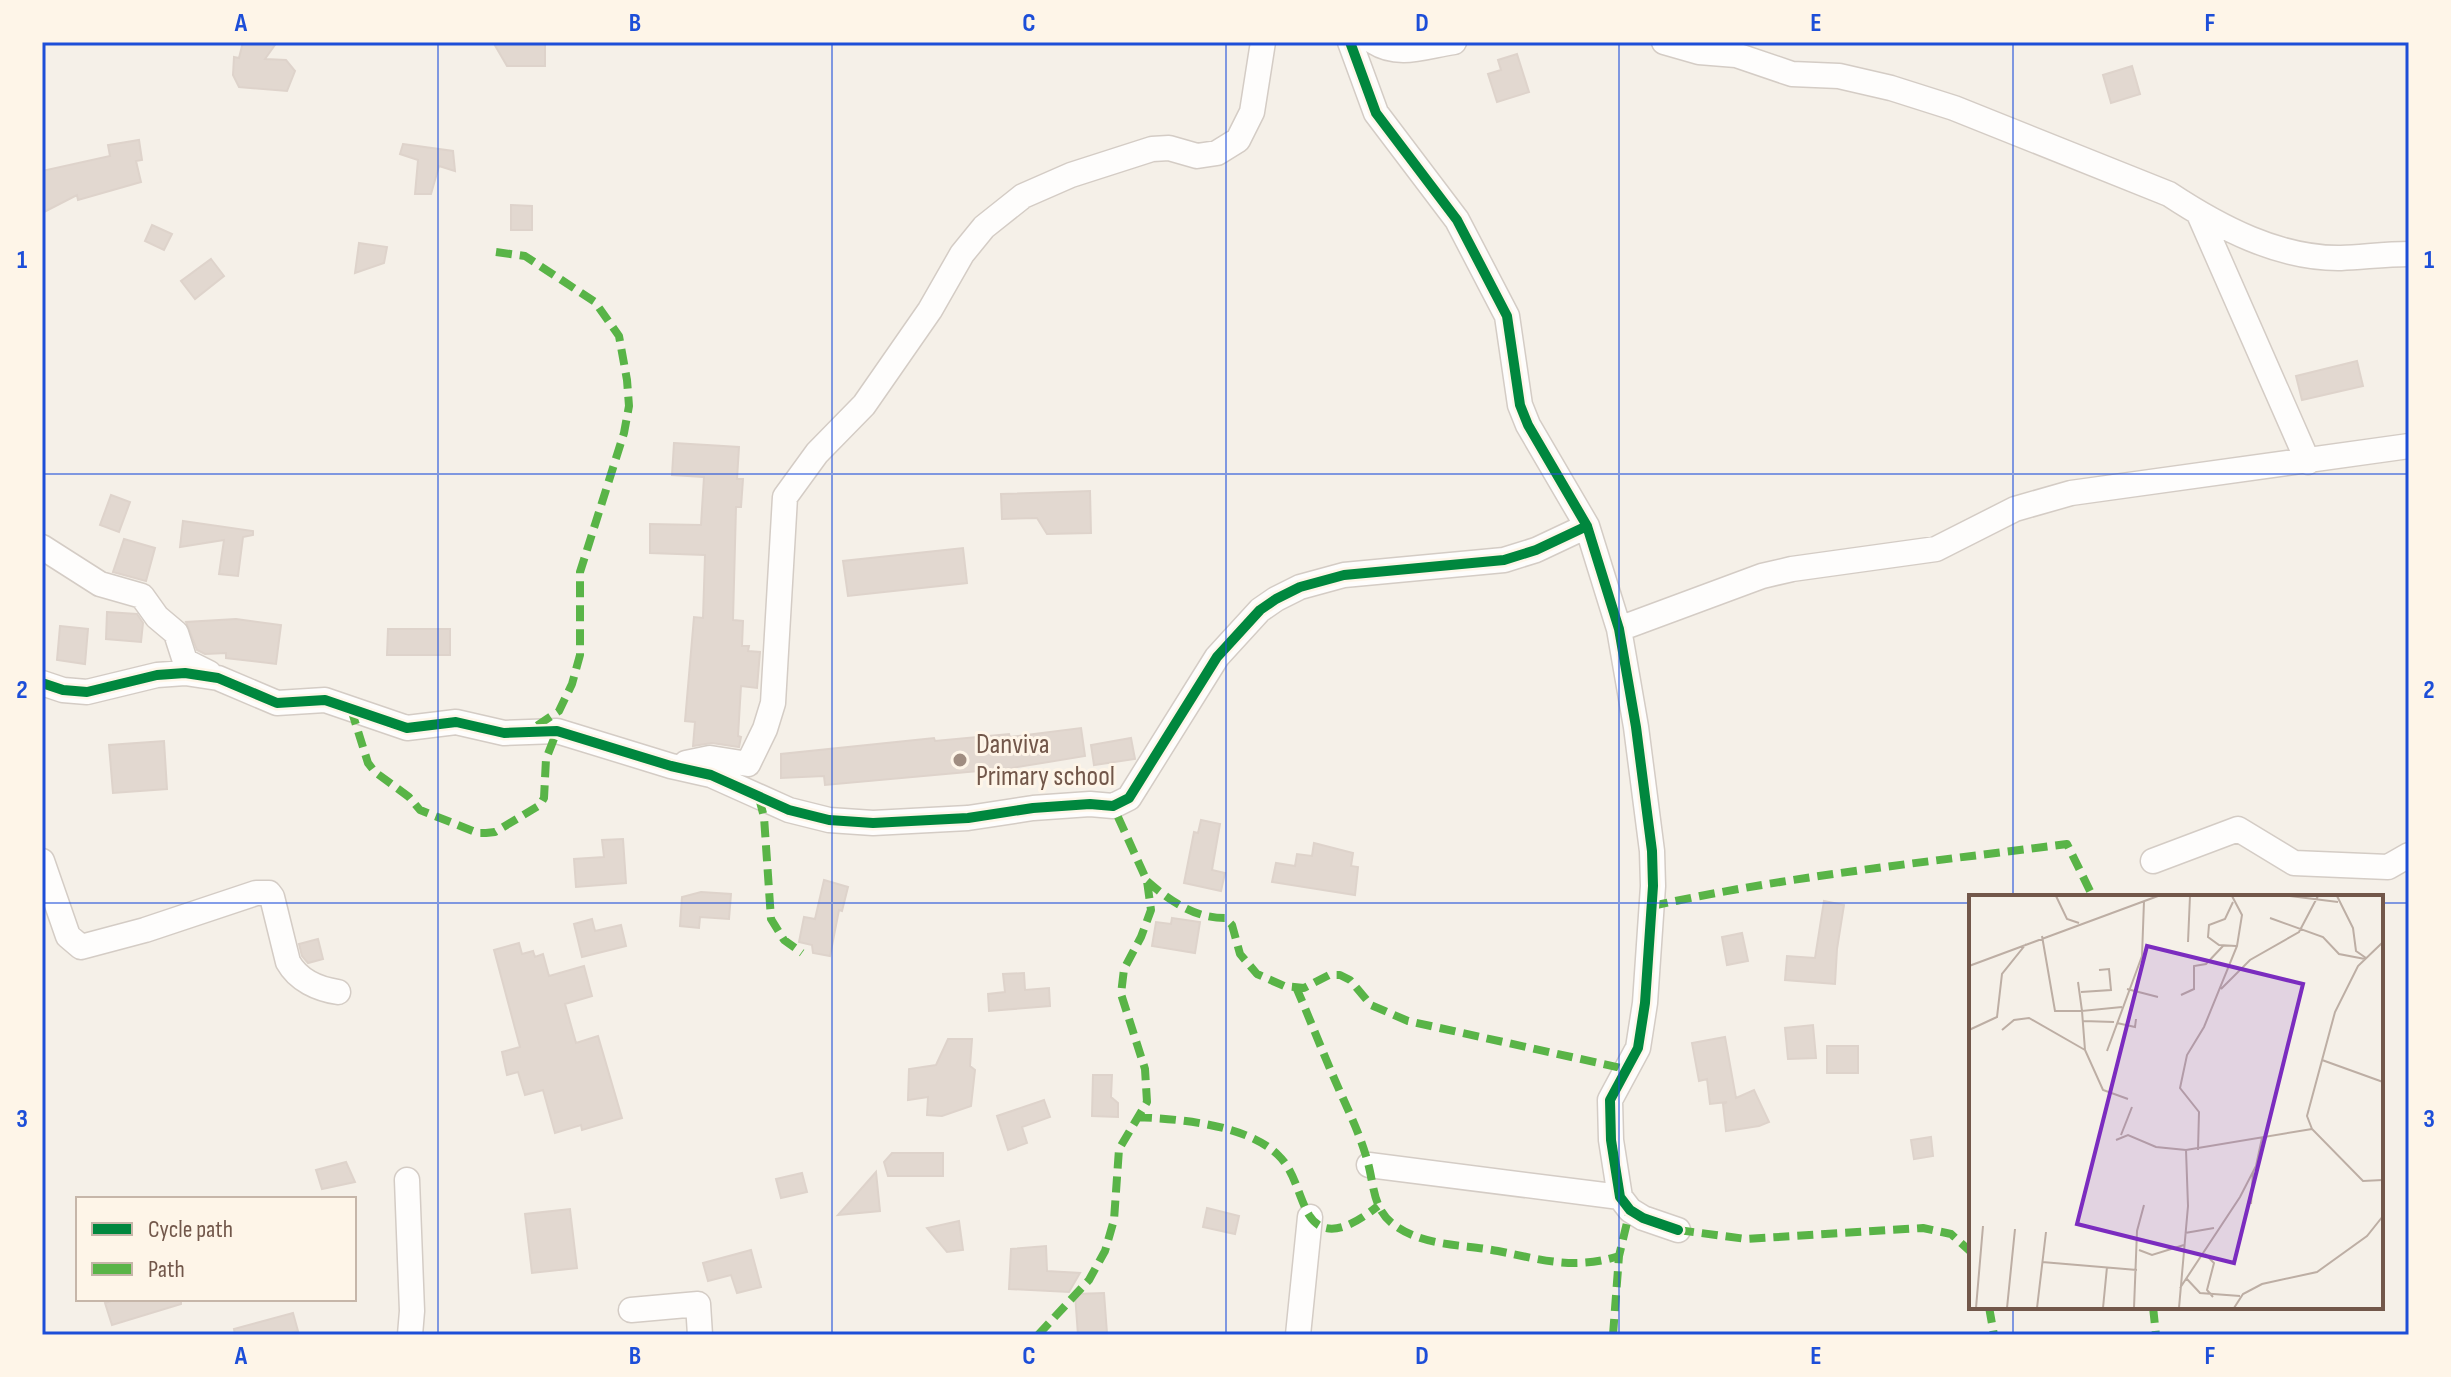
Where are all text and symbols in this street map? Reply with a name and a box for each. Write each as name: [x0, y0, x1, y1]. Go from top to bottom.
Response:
text: A: [234, 8, 248, 39]
text: B: [629, 8, 641, 39]
text: C: [1022, 8, 1036, 39]
text: D: [1415, 8, 1429, 39]
text: E: [1810, 8, 1822, 39]
text: F: [2205, 8, 2216, 39]
text: 1: [17, 245, 27, 276]
text: 1: [2424, 245, 2434, 276]
text: 2: [16, 675, 28, 706]
text: 2: [2423, 675, 2435, 706]
place label: Danviva Primary school: [976, 728, 1115, 793]
marker: Danviva Primary school: [951, 751, 969, 769]
inset map: [1969, 895, 2383, 1309]
text: 3: [16, 1104, 28, 1135]
text: 3: [2423, 1104, 2435, 1135]
legend: [76, 1197, 356, 1301]
text: Cycle path: [148, 1215, 233, 1244]
text: Path: [148, 1255, 185, 1284]
text: A: [234, 1341, 248, 1372]
text: B: [629, 1341, 641, 1372]
text: C: [1022, 1341, 1036, 1372]
text: D: [1415, 1341, 1429, 1372]
text: E: [1810, 1341, 1822, 1372]
text: F: [2205, 1341, 2216, 1372]

